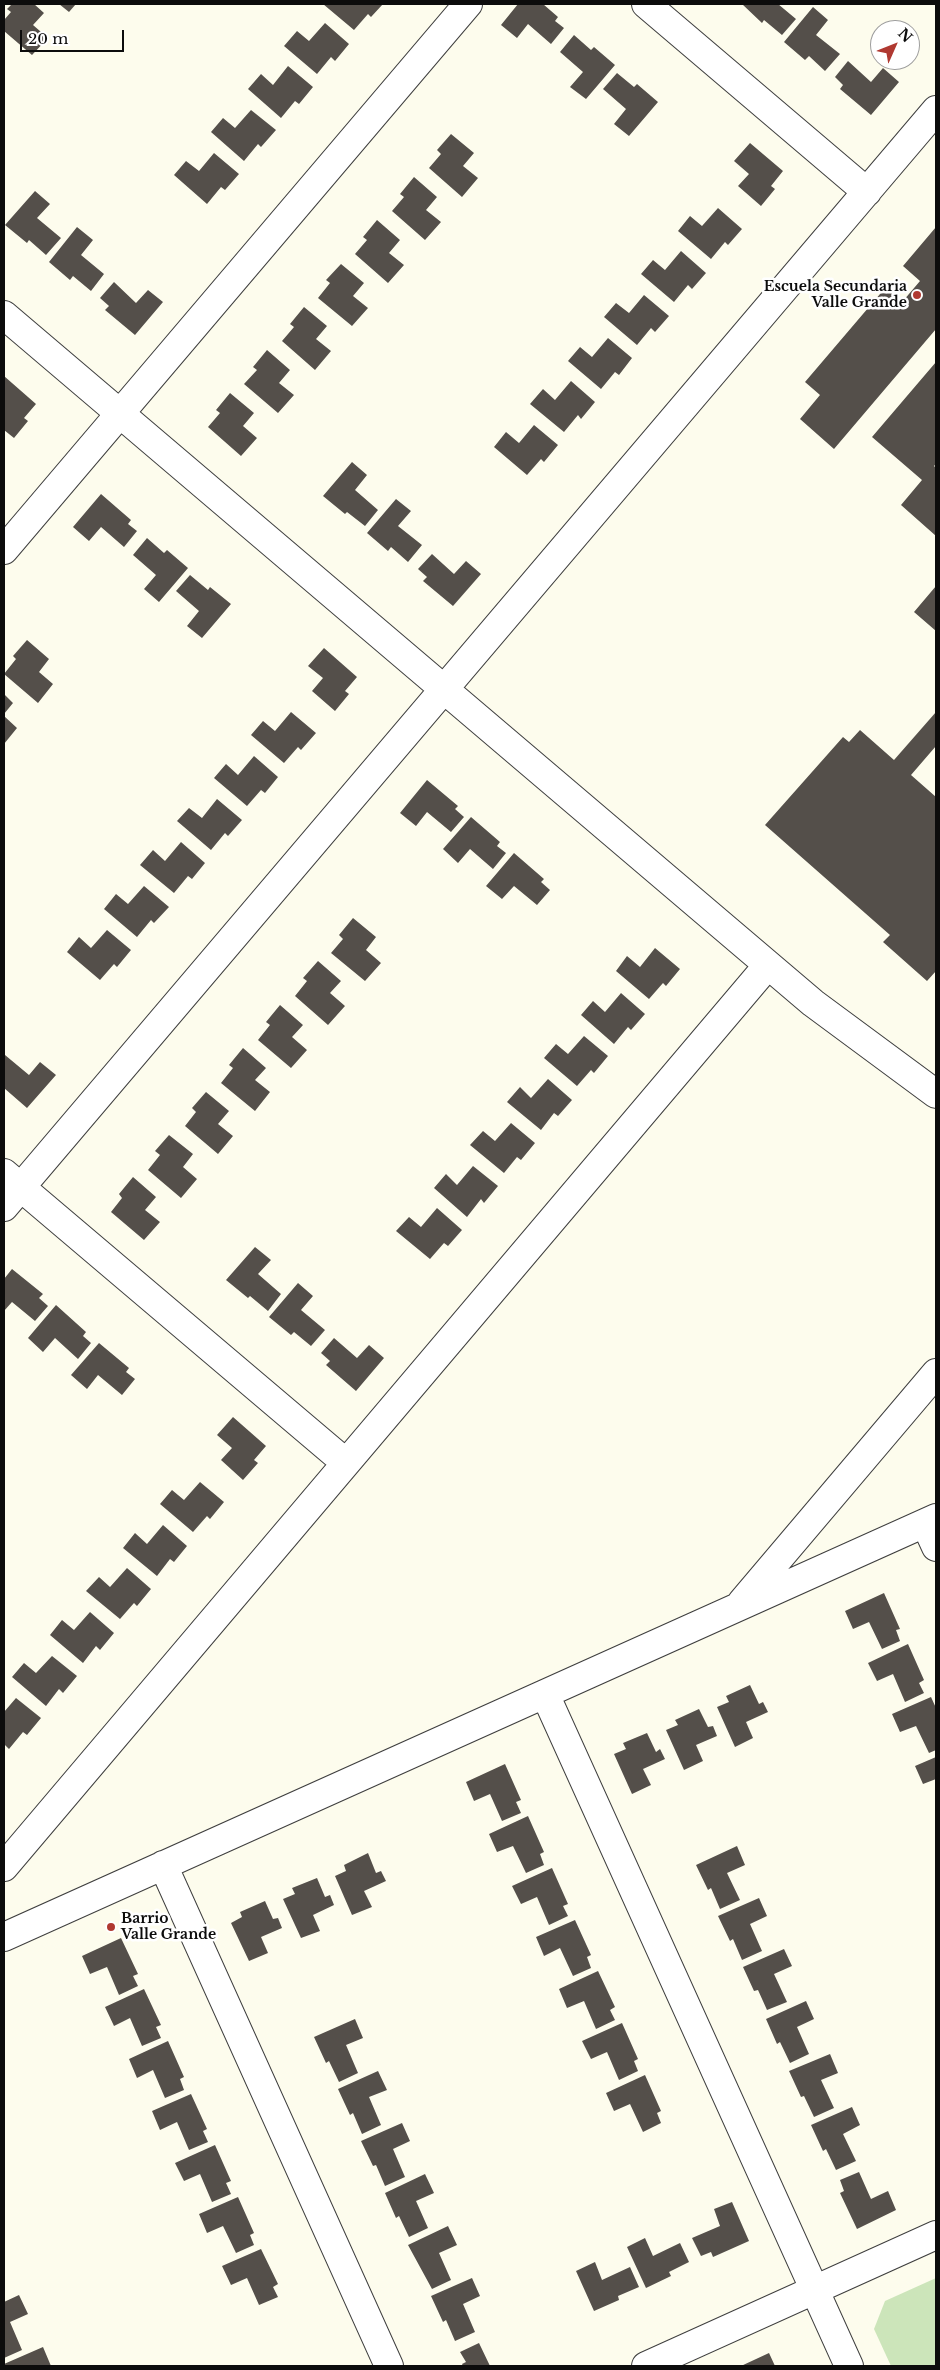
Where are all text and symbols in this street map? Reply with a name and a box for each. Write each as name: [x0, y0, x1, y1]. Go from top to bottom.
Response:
scale bar: [22, 20, 126, 52]
north arrow: [870, 20, 920, 70]
text: N: [894, 24, 916, 46]
text: 20 m: [28, 29, 68, 48]
place label: Escuela Secundaria Valle Grande: [764, 279, 907, 312]
marker: Escuela Secundaria Valle Grande: [911, 289, 923, 301]
place label: Barrio Valle Grande: [121, 1911, 216, 1944]
marker: Barrio Valle Grande: [105, 1921, 117, 1933]

